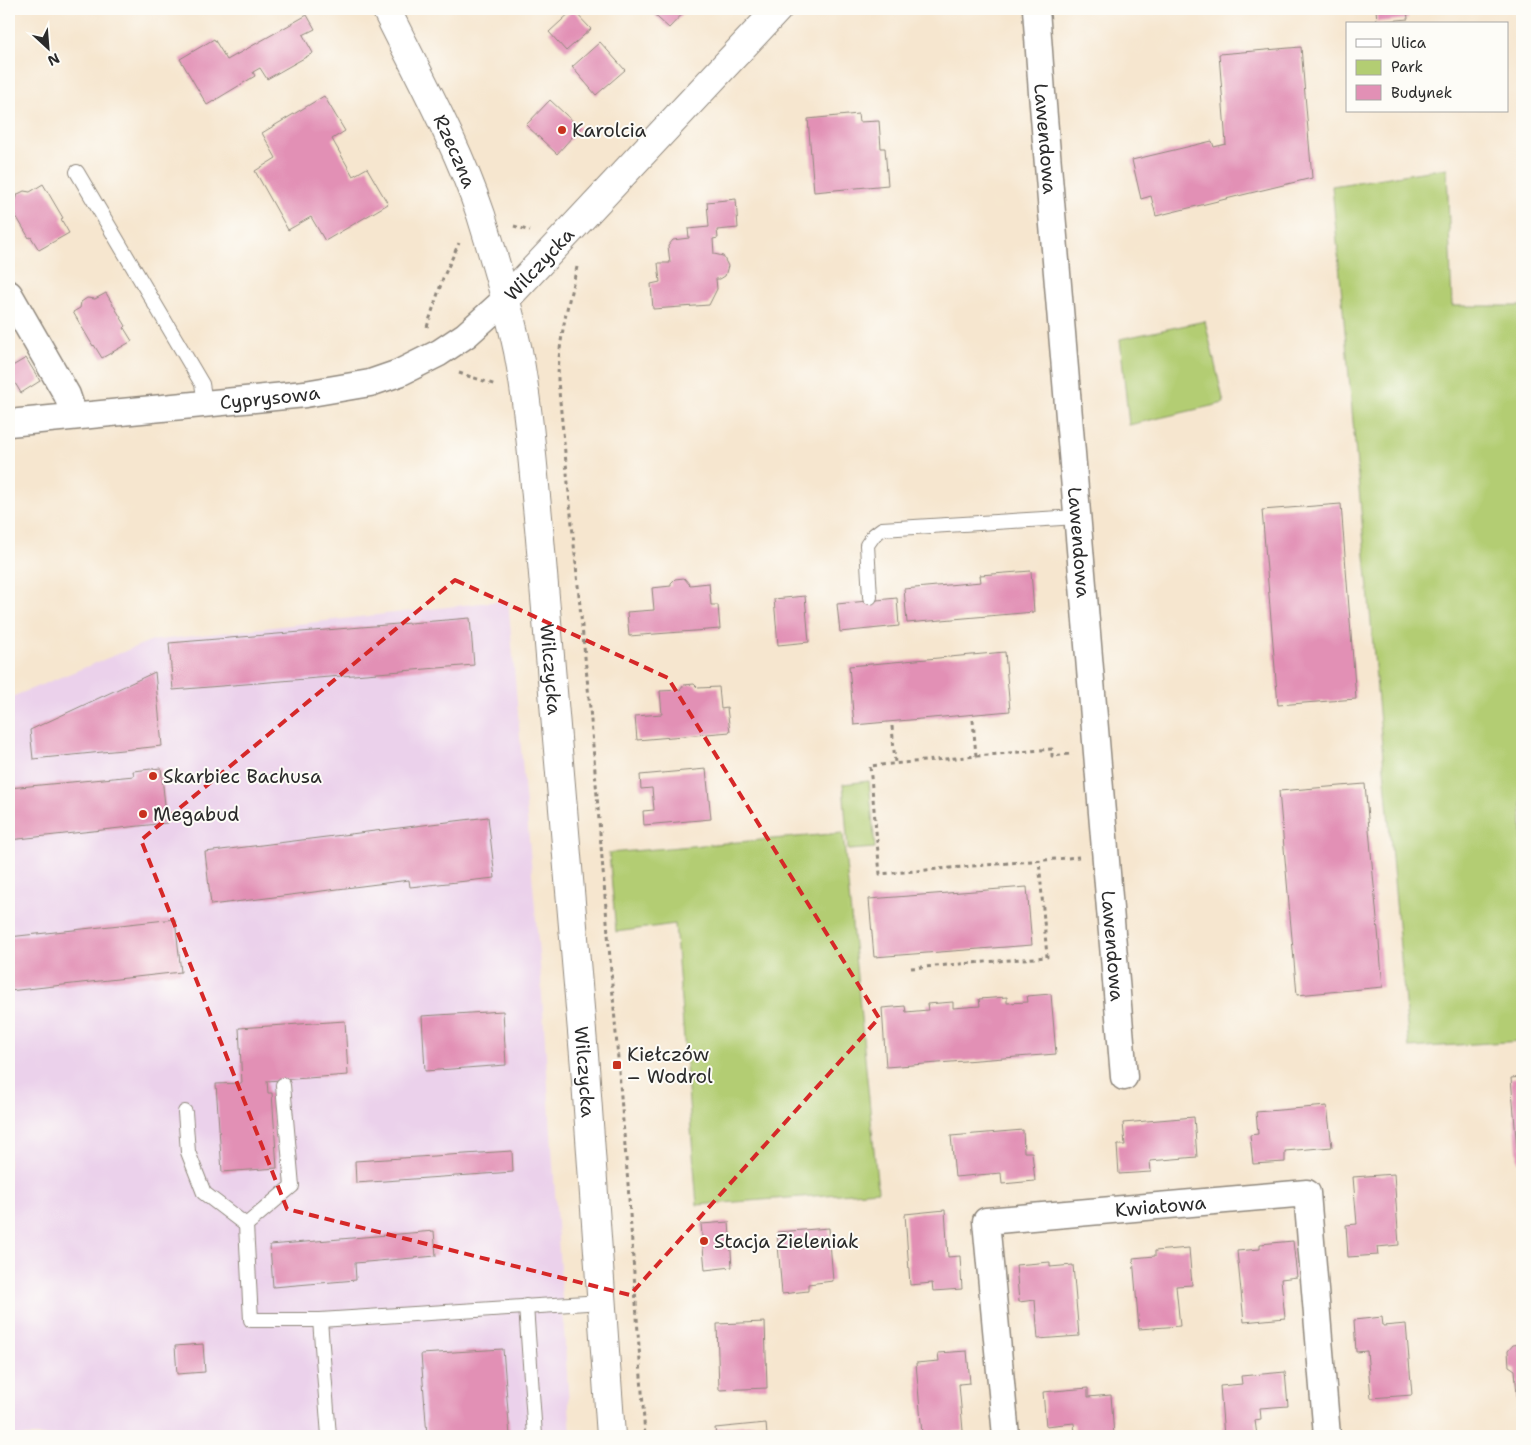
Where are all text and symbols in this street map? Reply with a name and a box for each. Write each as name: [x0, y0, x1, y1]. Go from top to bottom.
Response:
north arrow: [22, 22, 72, 72]
legend: [1346, 22, 1508, 112]
text: Ulica: [1391, 33, 1427, 53]
text: N: [45, 49, 63, 70]
text: Park: [1391, 57, 1423, 77]
street label: Lawendowa: [1029, 82, 1063, 195]
text: Budynek: [1391, 83, 1452, 103]
street label: Rzeczna: [428, 110, 482, 192]
place label: Karolcia: [572, 118, 647, 143]
marker: Karolcia: [556, 124, 568, 136]
street label: Wilczycka: [498, 222, 579, 306]
street label: Cyprysowa: [219, 379, 322, 415]
street label: Lawendowa: [1062, 486, 1097, 599]
street label: Wilczycka: [535, 623, 567, 716]
place label: Skarbiec Bachusa: [163, 764, 322, 789]
marker: Skarbiec Bachusa: [147, 770, 159, 782]
place label: Megabud: [153, 802, 239, 827]
marker: Megabud: [137, 808, 149, 820]
street label: Lawendowa: [1096, 889, 1130, 1002]
street label: Wilczycka: [569, 1025, 601, 1118]
place label: Kiełczów – Wodrol: [627, 1042, 713, 1089]
marker: Kiełczów – Wodrol: [611, 1059, 623, 1071]
street label: Kwiatowa: [1114, 1189, 1207, 1222]
place label: Stacja Zieleniak: [714, 1229, 859, 1254]
marker: Stacja Zieleniak: [698, 1235, 710, 1247]

